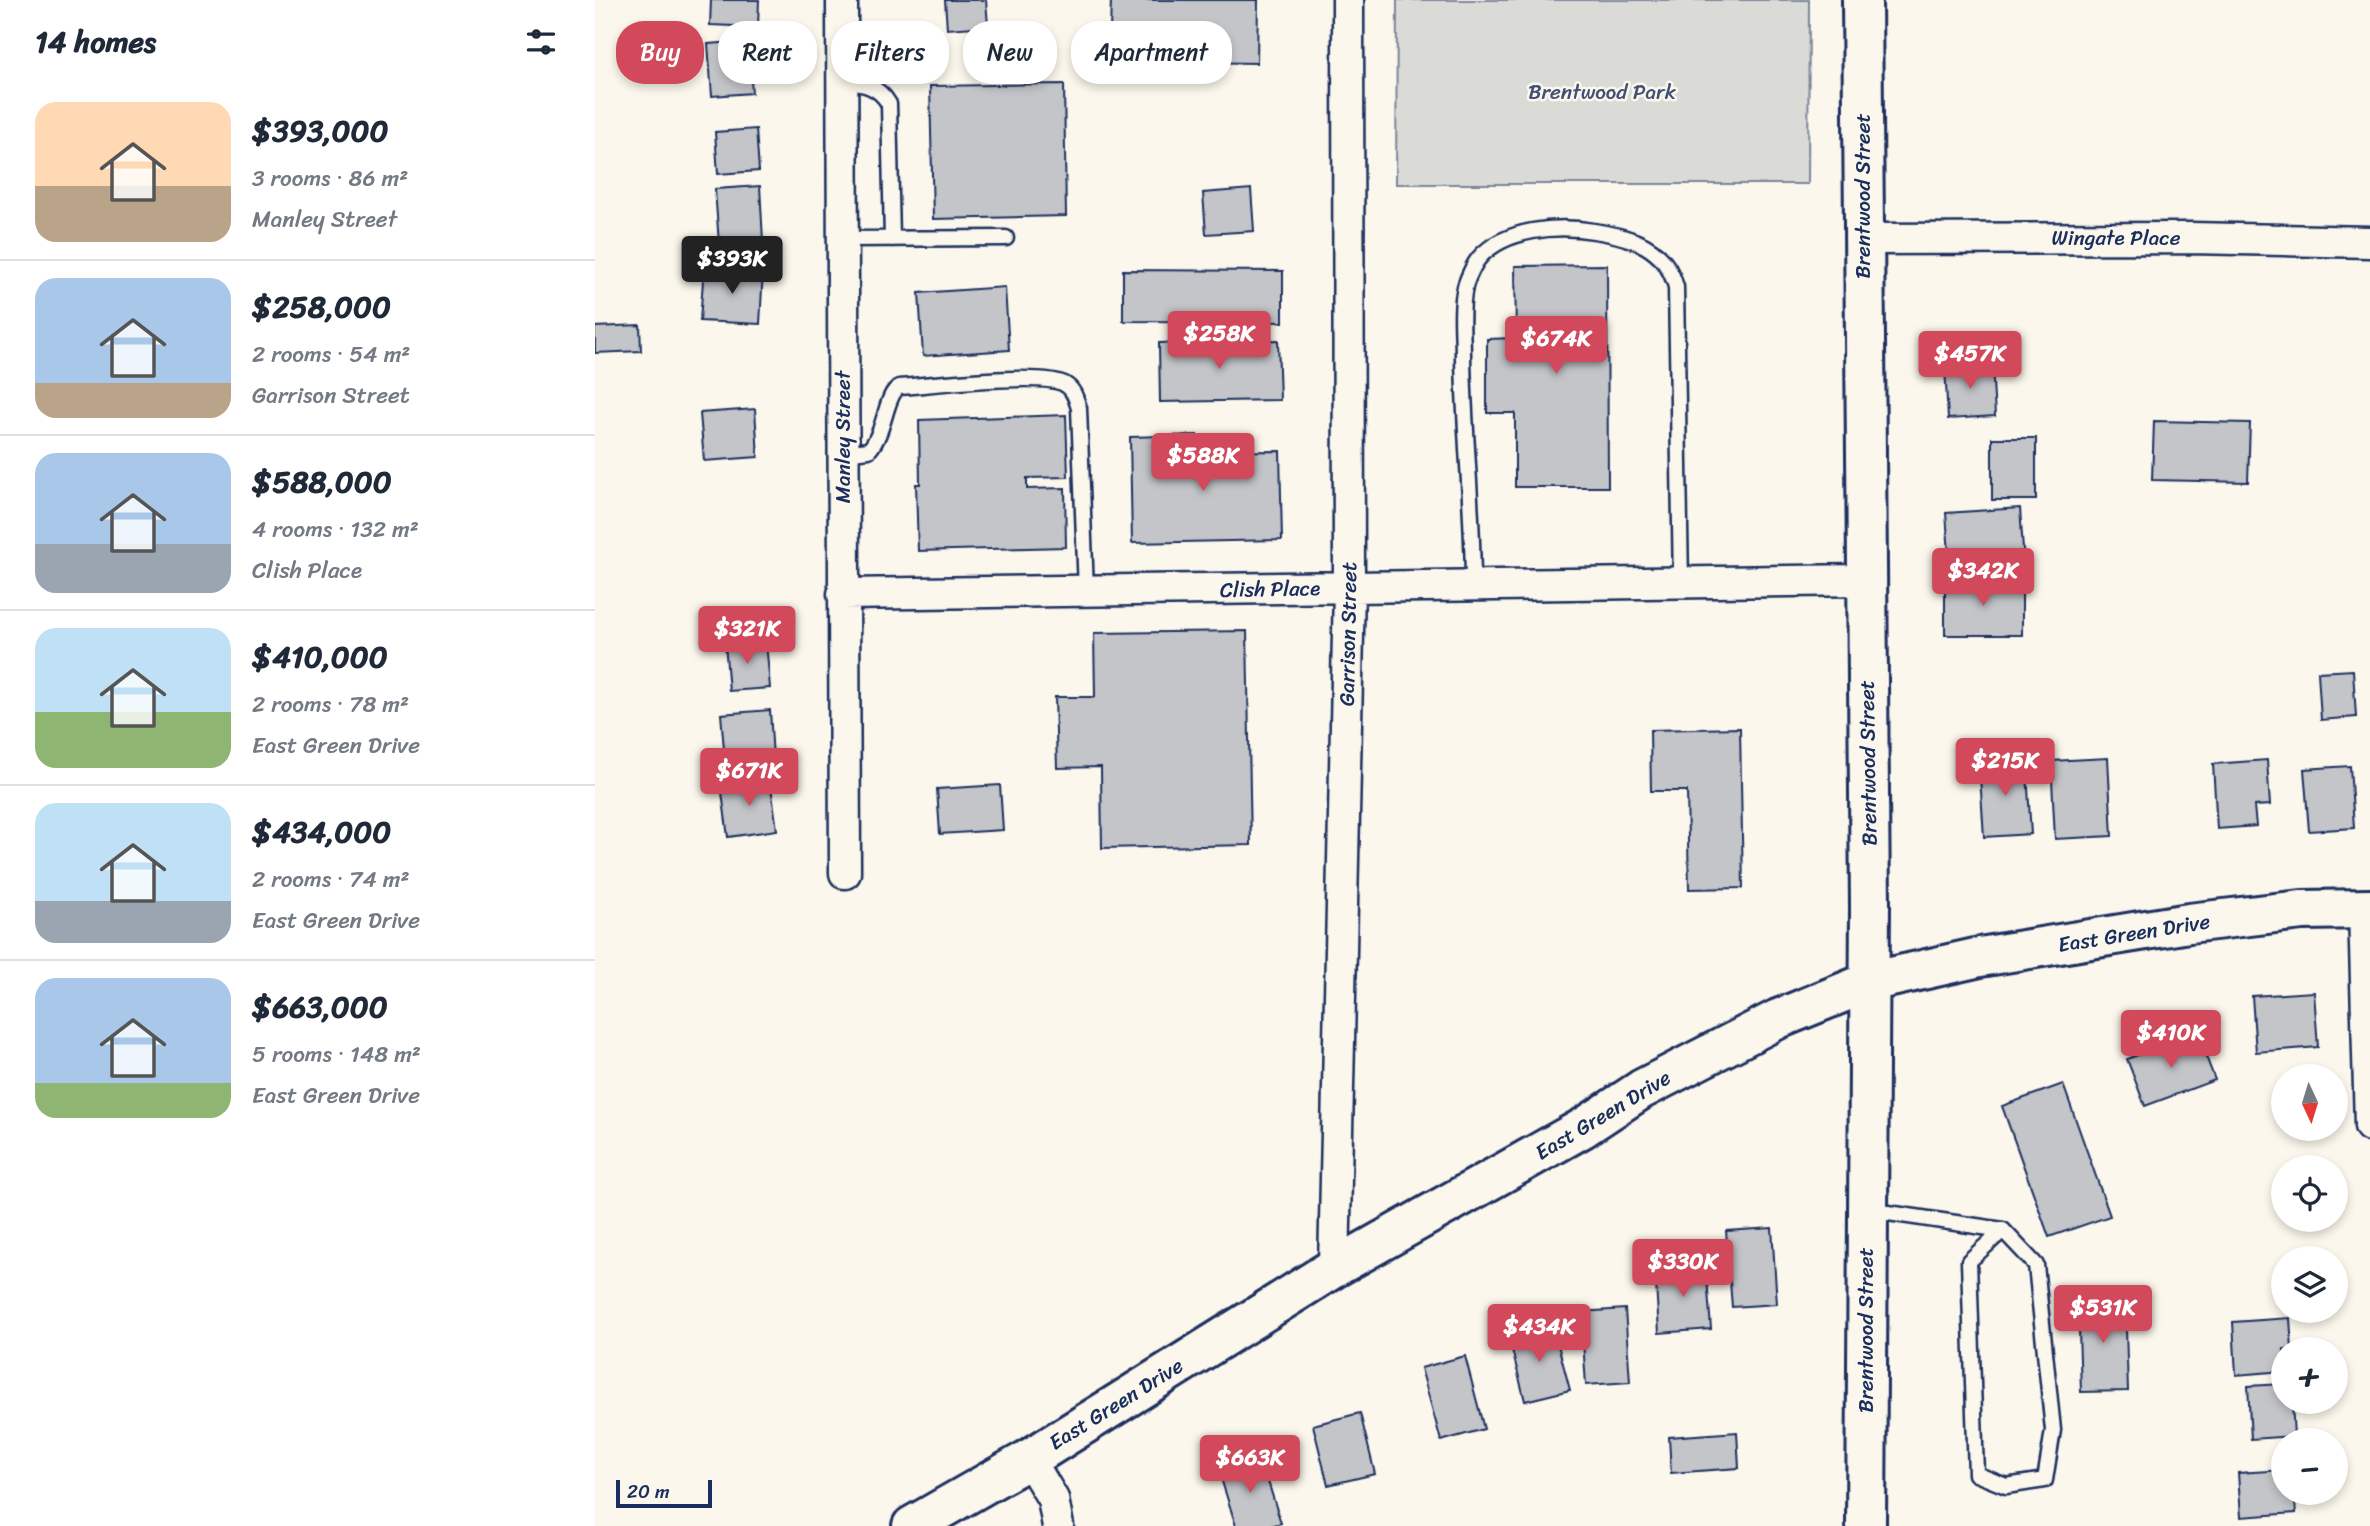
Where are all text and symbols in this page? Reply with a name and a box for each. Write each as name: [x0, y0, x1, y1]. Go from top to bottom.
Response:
text: 14 homes: [35, 15, 156, 69]
chip: Buy: [616, 21, 704, 84]
chip: Rent: [718, 21, 817, 84]
chip: Filters: [831, 21, 949, 84]
chip: New: [963, 21, 1057, 84]
chip: Apartment: [1071, 21, 1232, 84]
icon: filters: [522, 23, 560, 61]
park label: Brentwood Park: [1528, 73, 1677, 111]
text: $393,000: [252, 104, 389, 158]
street label: Brentwood Street: [1844, 113, 1882, 279]
icon: home: [91, 130, 175, 214]
text: 3 rooms · 86 m²: [252, 158, 408, 199]
text: Manley Street: [252, 199, 397, 240]
street label: Wingate Place: [2051, 219, 2181, 257]
pin: $393K: [683, 236, 781, 296]
text: $393K: [698, 238, 766, 279]
text: $258,000: [252, 280, 391, 334]
icon: home: [91, 306, 175, 390]
pin: $258K: [1170, 312, 1268, 371]
text: $258K: [1184, 313, 1254, 354]
pin: $674K: [1507, 316, 1605, 376]
text: $674K: [1521, 318, 1591, 359]
pin: $457K: [1921, 332, 2019, 391]
text: $457K: [1934, 333, 2006, 374]
text: 2 rooms · 54 m²: [252, 334, 410, 375]
street label: Manley Street: [824, 369, 862, 503]
text: Garrison Street: [252, 375, 410, 416]
pin: $588K: [1154, 434, 1252, 493]
text: $588K: [1167, 435, 1239, 476]
text: $588,000: [252, 455, 392, 509]
icon: home: [91, 481, 175, 565]
text: 4 rooms · 132 m²: [252, 509, 419, 550]
pin: $342K: [1934, 548, 2032, 608]
text: Clish Place: [252, 550, 362, 591]
text: $342K: [1948, 550, 2018, 591]
street label: Garrison Street: [1328, 562, 1368, 706]
street label: Clish Place: [1219, 569, 1321, 609]
pin: $321K: [698, 606, 796, 666]
text: $321K: [714, 608, 780, 649]
text: $410,000: [252, 630, 388, 684]
icon: home: [91, 656, 175, 740]
street label: Brentwood Street: [1848, 680, 1888, 846]
text: 2 rooms · 78 m²: [252, 684, 409, 725]
text: East Green Drive: [252, 725, 420, 766]
pin: $215K: [1956, 738, 2054, 798]
text: $215K: [1972, 740, 2038, 781]
pin: $671K: [700, 748, 798, 808]
text: $671K: [716, 750, 782, 791]
text: $434,000: [252, 805, 391, 859]
icon: home: [91, 831, 175, 915]
text: 2 rooms · 74 m²: [252, 859, 409, 900]
text: East Green Drive: [252, 900, 420, 941]
street label: East Green Drive: [2055, 902, 2213, 964]
text: $663,000: [252, 980, 388, 1034]
icon: home: [91, 1006, 175, 1090]
pin: $410K: [2122, 1010, 2220, 1070]
text: $410K: [2137, 1012, 2205, 1053]
text: 5 rooms · 148 m²: [252, 1034, 421, 1075]
street label: East Green Drive: [1527, 1059, 1679, 1171]
north arrow: [2271, 1064, 2349, 1141]
map controls: [2271, 1064, 2348, 1505]
text: East Green Drive: [252, 1075, 420, 1116]
button: locate: [2271, 1155, 2348, 1232]
pin: $330K: [1634, 1240, 1732, 1299]
text: $330K: [1648, 1241, 1718, 1282]
button: layers: [2271, 1246, 2348, 1323]
street label: Brentwood Street: [1847, 1247, 1885, 1413]
pin: $531K: [2054, 1286, 2152, 1345]
text: $531K: [2070, 1287, 2136, 1328]
pin: $434K: [1490, 1304, 1588, 1364]
text: $434K: [1504, 1306, 1574, 1347]
button: +: [2271, 1337, 2348, 1414]
street label: East Green Drive: [1041, 1347, 1191, 1461]
button: −: [2271, 1428, 2348, 1505]
pin: $663K: [1201, 1436, 1299, 1495]
text: $663K: [1216, 1437, 1284, 1478]
text: 20 m: [627, 1475, 670, 1508]
scale bar: [616, 1477, 712, 1509]

